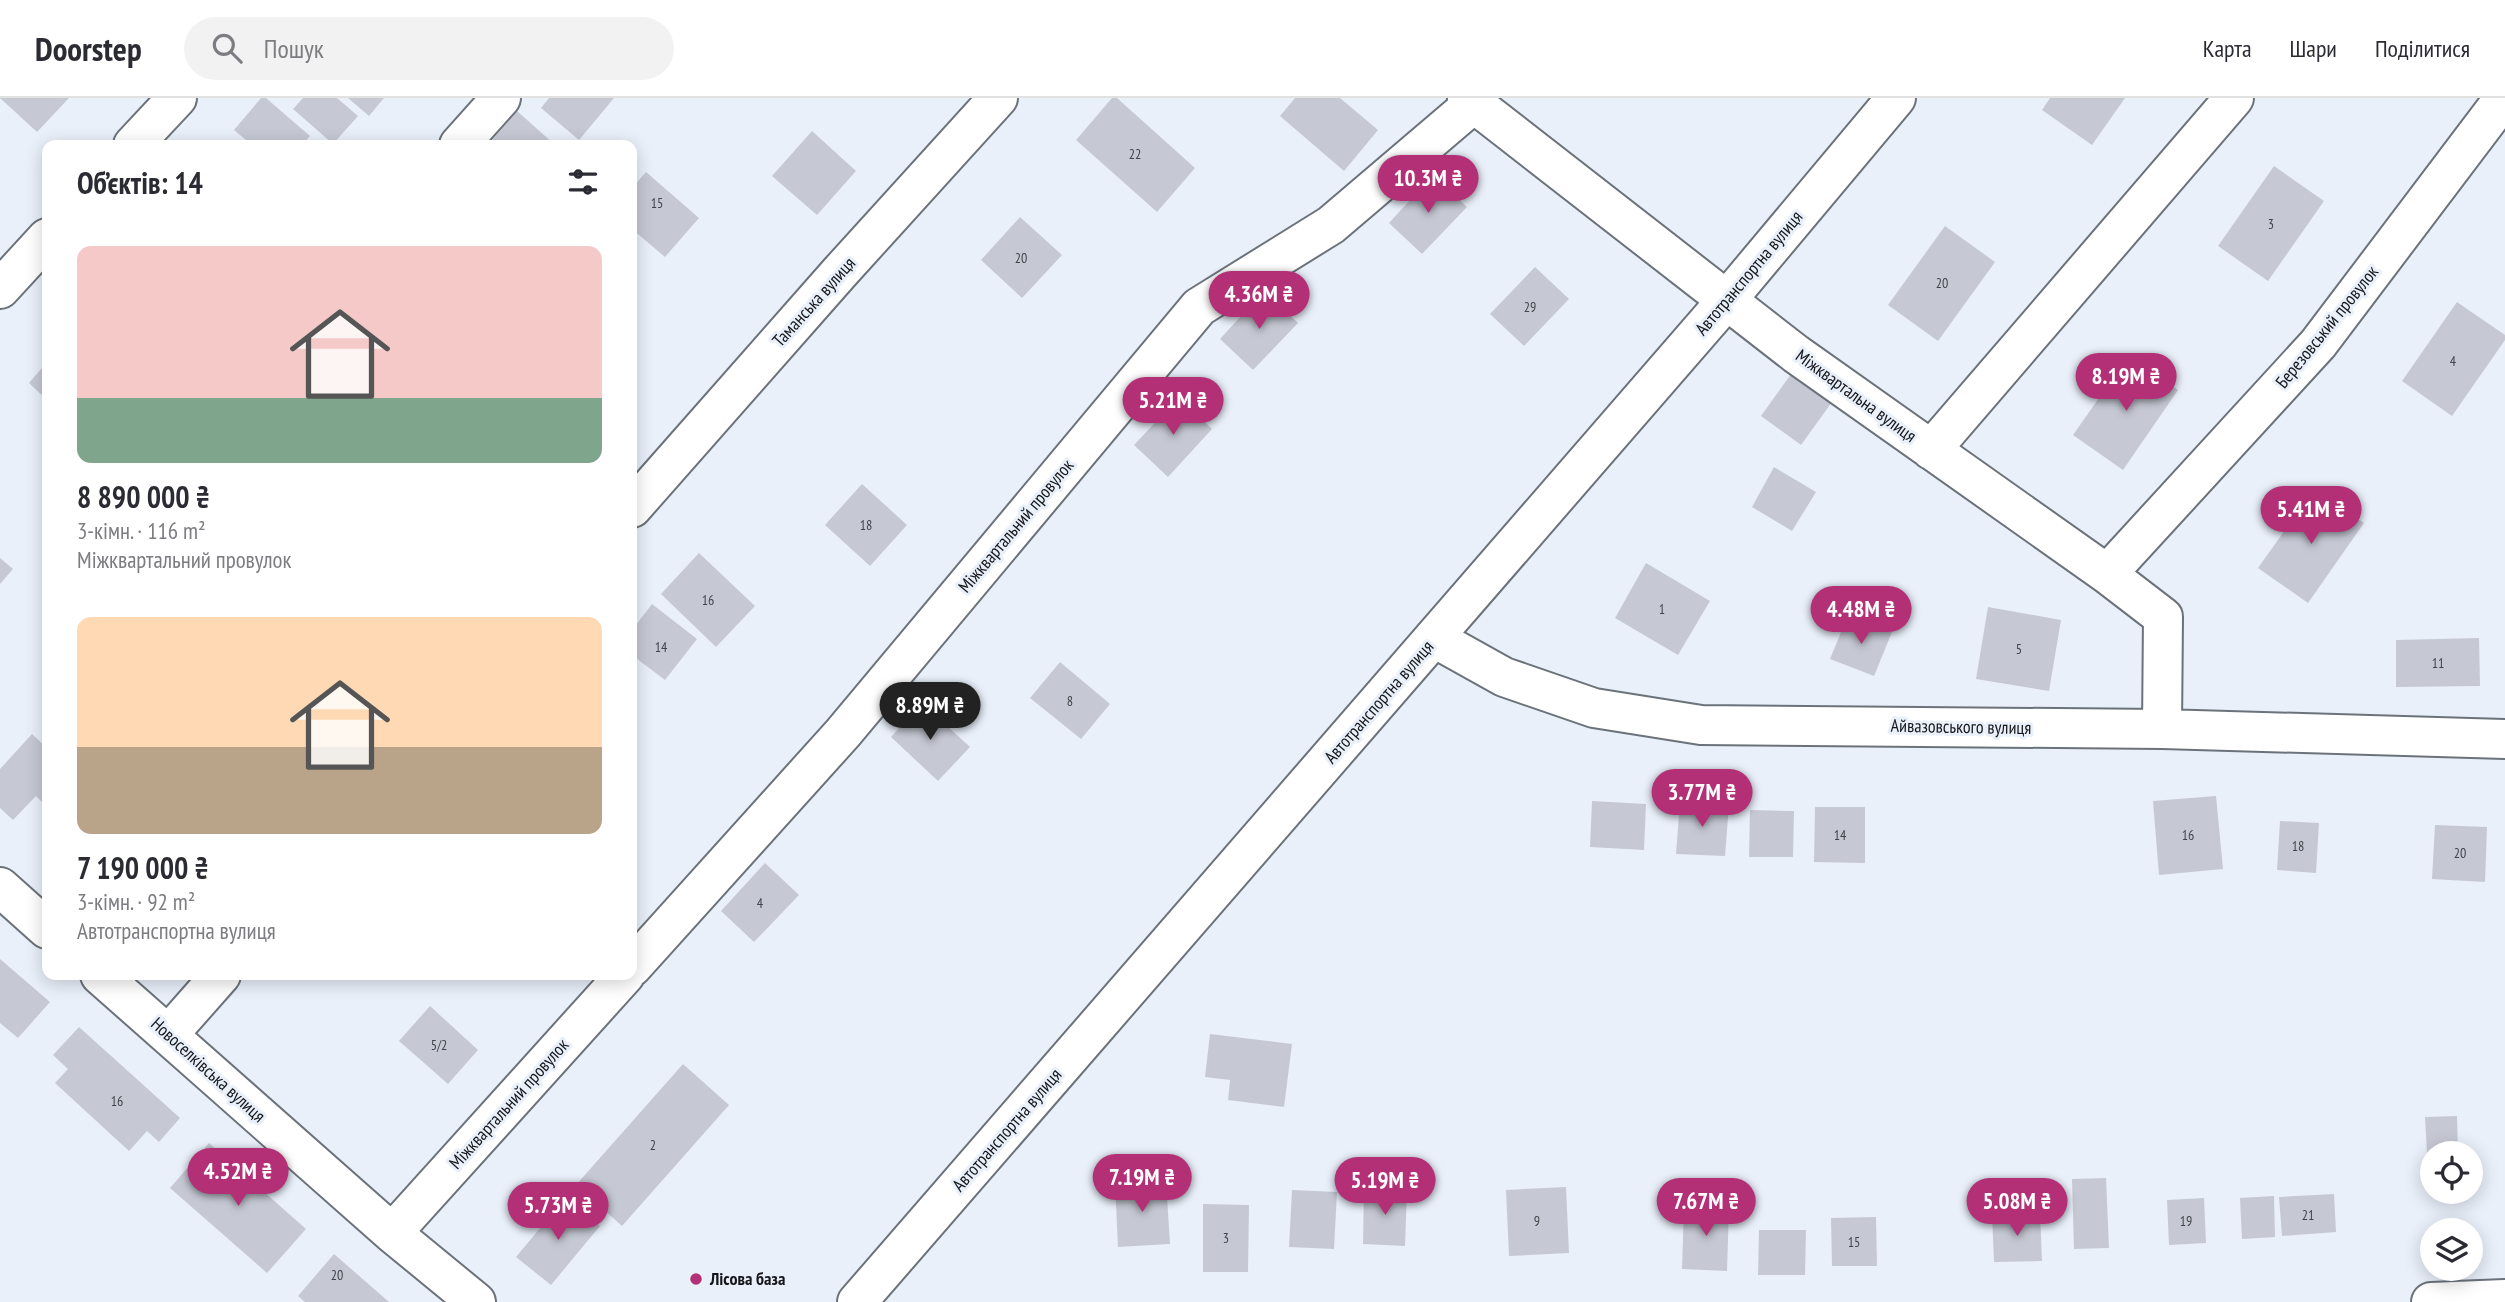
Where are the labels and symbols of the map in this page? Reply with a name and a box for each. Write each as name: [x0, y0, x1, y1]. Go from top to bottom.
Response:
house number: 22: [1129, 145, 1141, 163]
pin: 10.3M ₴: [1363, 156, 1493, 215]
house number: 15: [651, 194, 663, 212]
street label: Автотранспортна вулиця: [1690, 206, 1807, 340]
house number: 3: [2268, 215, 2274, 233]
house number: 20: [1015, 249, 1027, 267]
street label: Таманська вулиця: [767, 252, 860, 351]
street label: Березовський провулок: [2270, 261, 2383, 393]
pin: 4.36M ₴: [1194, 272, 1324, 331]
house number: 20: [1936, 274, 1948, 292]
house number: 29: [1524, 298, 1536, 316]
street label: Міжквартальна вулиця: [1791, 344, 1921, 447]
house number: 4: [2450, 352, 2457, 370]
pin: 8.19M ₴: [2061, 354, 2191, 413]
pin: 5.21M ₴: [1108, 378, 1238, 437]
street label: Міжквартальний провулок: [953, 454, 1078, 597]
pin: 5.41M ₴: [2246, 486, 2376, 546]
house number: 18: [860, 516, 872, 534]
pin: 4.48M ₴: [1796, 587, 1926, 646]
house number: 16: [702, 591, 714, 609]
house number: 1: [1659, 600, 1665, 618]
street label: Автотранспортна вулиця: [1319, 635, 1438, 768]
house number: 14: [655, 638, 668, 656]
house number: 5: [2016, 640, 2022, 658]
house number: 11: [2432, 654, 2444, 672]
pin: 8.89M ₴: [865, 682, 995, 742]
house number: 8: [1067, 692, 1073, 710]
street label: Айвазовського вулиця: [1890, 714, 2032, 739]
pin: 3.77M ₴: [1637, 770, 1767, 829]
house number: 14: [1834, 826, 1847, 844]
house number: 16: [2182, 826, 2194, 844]
house number: 18: [2292, 837, 2304, 855]
house number: 20: [2454, 844, 2466, 862]
house number: 4: [757, 894, 764, 912]
street label: Новоселківська вулиця: [146, 1012, 270, 1127]
street label: Міжквартальний провулок: [444, 1034, 573, 1174]
house number: 5/2: [431, 1036, 447, 1054]
street label: Автотранспортна вулиця: [947, 1063, 1066, 1196]
house number: 16: [111, 1092, 123, 1110]
house number: 2: [650, 1136, 656, 1154]
pin: 4.52M ₴: [173, 1148, 303, 1208]
pin: 7.19M ₴: [1077, 1154, 1207, 1214]
pin: 5.19M ₴: [1320, 1158, 1450, 1217]
pin: 7.67M ₴: [1641, 1178, 1771, 1238]
pin: 5.08M ₴: [1952, 1178, 2082, 1238]
pin: 5.73M ₴: [493, 1182, 623, 1242]
house number: 21: [2302, 1206, 2314, 1224]
house number: 9: [1534, 1212, 1540, 1230]
house number: 19: [2180, 1212, 2192, 1230]
house number: 3: [1223, 1229, 1229, 1247]
house number: 15: [1848, 1233, 1860, 1251]
house number: 20: [331, 1266, 343, 1284]
place label: Лісова база: [709, 1267, 785, 1290]
marker: Лісова база: [688, 1271, 704, 1287]

